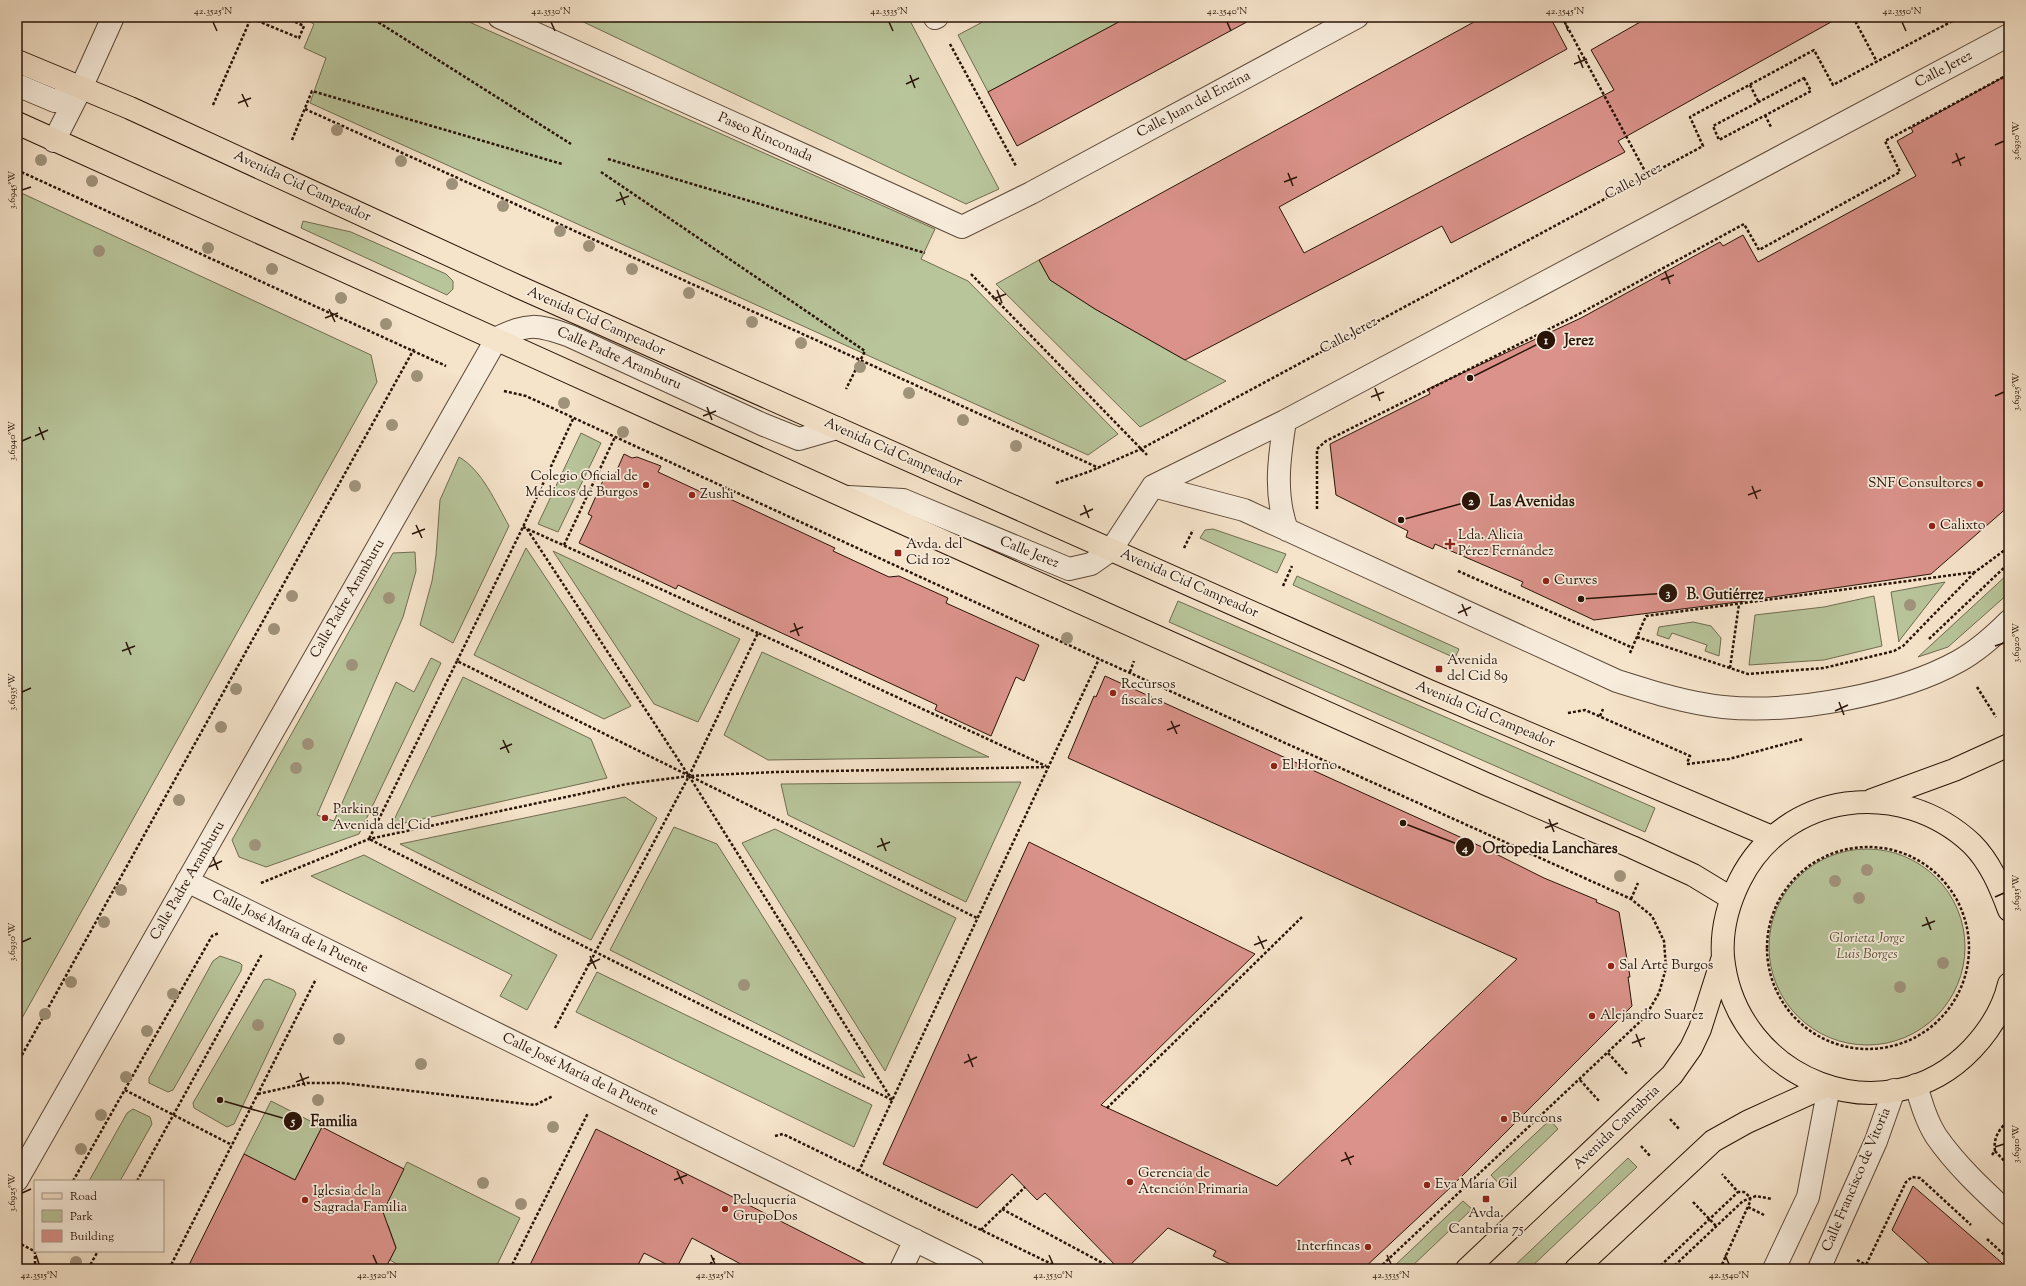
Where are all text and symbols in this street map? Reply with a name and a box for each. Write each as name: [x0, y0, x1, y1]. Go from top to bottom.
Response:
text: 42.3525°N: [194, 4, 232, 19]
text: 42.3530°N: [531, 4, 571, 19]
text: 42.3535°N: [870, 4, 908, 19]
text: 42.3540°N: [1207, 4, 1247, 19]
text: 42.3545°N: [1546, 4, 1584, 19]
text: 42.3550°N: [1883, 4, 1921, 19]
street label: Calle Jerez: [1912, 47, 1976, 93]
street label: Calle Juan del Enzina: [1134, 66, 1255, 144]
street label: Paseo Rinconada: [714, 108, 816, 168]
text: 3.6930°W: [2009, 122, 2024, 160]
street label: Avenida Cid Campeador: [230, 146, 375, 228]
street label: Calle Jerez: [1602, 159, 1666, 205]
text: 3.6945°W: [5, 171, 20, 209]
street label: Avenida Cid Campeador: [524, 282, 669, 362]
street label: Calle Jerez: [1317, 313, 1381, 359]
street label: Calle Padre Aramburu: [554, 323, 684, 395]
callout: Jerez: [1536, 326, 1602, 353]
text: Jerez: [1563, 331, 1594, 352]
text: 1: [1543, 332, 1549, 350]
text: 3.6925°W: [2009, 373, 2024, 411]
street label: Avenida Cid Campeador: [821, 413, 966, 493]
text: 3.6940°W: [5, 421, 20, 461]
place label: Colegio Oficial de Médicos de Burgos: [525, 467, 638, 503]
place label: SNF Consultores: [1868, 474, 1972, 494]
marker: SNF Consultores: [1975, 479, 1985, 489]
marker: Colegio Oficial de Médicos de Burgos: [641, 480, 651, 490]
place label: Zushi: [700, 485, 734, 505]
callout: Las Avenidas: [1461, 488, 1582, 515]
marker: Zushi: [687, 490, 697, 500]
text: Las Avenidas: [1489, 492, 1575, 513]
text: 2: [1468, 493, 1474, 511]
place label: Calixto: [1940, 516, 1986, 536]
marker: Calixto: [1927, 521, 1937, 531]
place label: Lda. Alicia Pérez Fernández: [1458, 526, 1554, 562]
street label: Calle Jerez: [996, 532, 1062, 574]
place label: Avda. del Cid 102: [906, 535, 963, 571]
street label: Calle Padre Aramburu: [306, 536, 390, 662]
marker: Lda. Alicia Pérez Fernández: [1445, 539, 1455, 549]
street label: Avenida Cid Campeador: [1117, 544, 1262, 624]
marker: Avda. del Cid 102: [893, 548, 903, 558]
place label: Curves: [1554, 571, 1597, 591]
marker: Curves: [1541, 576, 1551, 586]
callout: B. Gutiérrez: [1658, 580, 1772, 607]
text: 3: [1666, 585, 1671, 603]
text: B. Gutiérrez: [1686, 585, 1764, 606]
text: 3.6920°W: [2009, 623, 2024, 663]
place label: Avenida del Cid 89: [1447, 651, 1508, 687]
marker: Avenida del Cid 89: [1434, 664, 1444, 674]
text: 3.6935°W: [5, 673, 20, 711]
place label: Recursos fiscales: [1121, 675, 1175, 711]
street label: Avenida Cid Campeador: [1412, 677, 1558, 754]
marker: Recursos fiscales: [1108, 688, 1118, 698]
place label: El Horno: [1282, 756, 1337, 776]
marker: El Horno: [1269, 761, 1279, 771]
place label: Parking Avenida del Cid: [333, 800, 431, 836]
marker: Parking Avenida del Cid: [320, 813, 330, 823]
street label: Calle Padre Aramburu: [146, 818, 230, 944]
callout: Ortopedia Lanchares: [1455, 834, 1626, 861]
text: Ortopedia Lanchares: [1482, 839, 1618, 860]
text: 4: [1461, 840, 1468, 858]
text: 3.6915°W: [2009, 875, 2024, 911]
street label: Calle José María de la Puente: [209, 885, 371, 979]
text: 3.6930°W: [5, 923, 20, 961]
park label: Glorieta Jorge Luis Borges: [1829, 929, 1905, 965]
place label: Sal Arte Burgos: [1619, 956, 1713, 976]
marker: Sal Arte Burgos: [1606, 961, 1616, 971]
place label: Alejandro Suarez: [1600, 1006, 1703, 1026]
marker: Alejandro Suarez: [1587, 1011, 1597, 1021]
street label: Calle José María de la Puente: [499, 1028, 661, 1122]
street label: Avenida Cantabria: [1569, 1081, 1665, 1175]
street label: Calle Francisco de Vitoria: [1818, 1104, 1897, 1255]
callout: Familia: [283, 1107, 366, 1134]
place label: Burcons: [1512, 1109, 1562, 1129]
text: Familia: [310, 1112, 358, 1133]
text: 5: [290, 1113, 296, 1131]
marker: Burcons: [1499, 1114, 1509, 1124]
text: 3.6910°W: [2009, 1125, 2024, 1163]
place label: Gerencia de Atención Primaria: [1138, 1164, 1249, 1200]
text: 3.6925°W: [5, 1174, 20, 1212]
place label: Eva María Gil: [1435, 1175, 1517, 1195]
marker: Gerencia de Atención Primaria: [1125, 1177, 1135, 1187]
legend: [34, 1180, 164, 1252]
marker: Eva María Gil: [1422, 1180, 1432, 1190]
place label: Iglesia de la Sagrada Familia: [313, 1182, 408, 1218]
text: Road: [70, 1188, 97, 1206]
place label: Peluquería GrupoDos: [733, 1191, 797, 1227]
marker: Avda. Cantabria 75: [1481, 1194, 1491, 1204]
marker: Iglesia de la Sagrada Familia: [300, 1195, 310, 1205]
marker: Peluquería GrupoDos: [720, 1204, 730, 1214]
place label: Avda. Cantabria 75: [1449, 1204, 1524, 1240]
text: Park: [70, 1208, 93, 1226]
text: Building: [70, 1228, 114, 1246]
place label: Interfincas: [1297, 1237, 1360, 1257]
marker: Interfincas: [1363, 1242, 1373, 1252]
text: 42.3515°N: [20, 1268, 58, 1283]
text: 42.3520°N: [357, 1268, 397, 1283]
text: 42.3525°N: [696, 1268, 734, 1283]
text: 42.3530°N: [1033, 1268, 1073, 1283]
text: 42.3535°N: [1372, 1268, 1410, 1283]
text: 42.3540°N: [1709, 1268, 1749, 1283]

